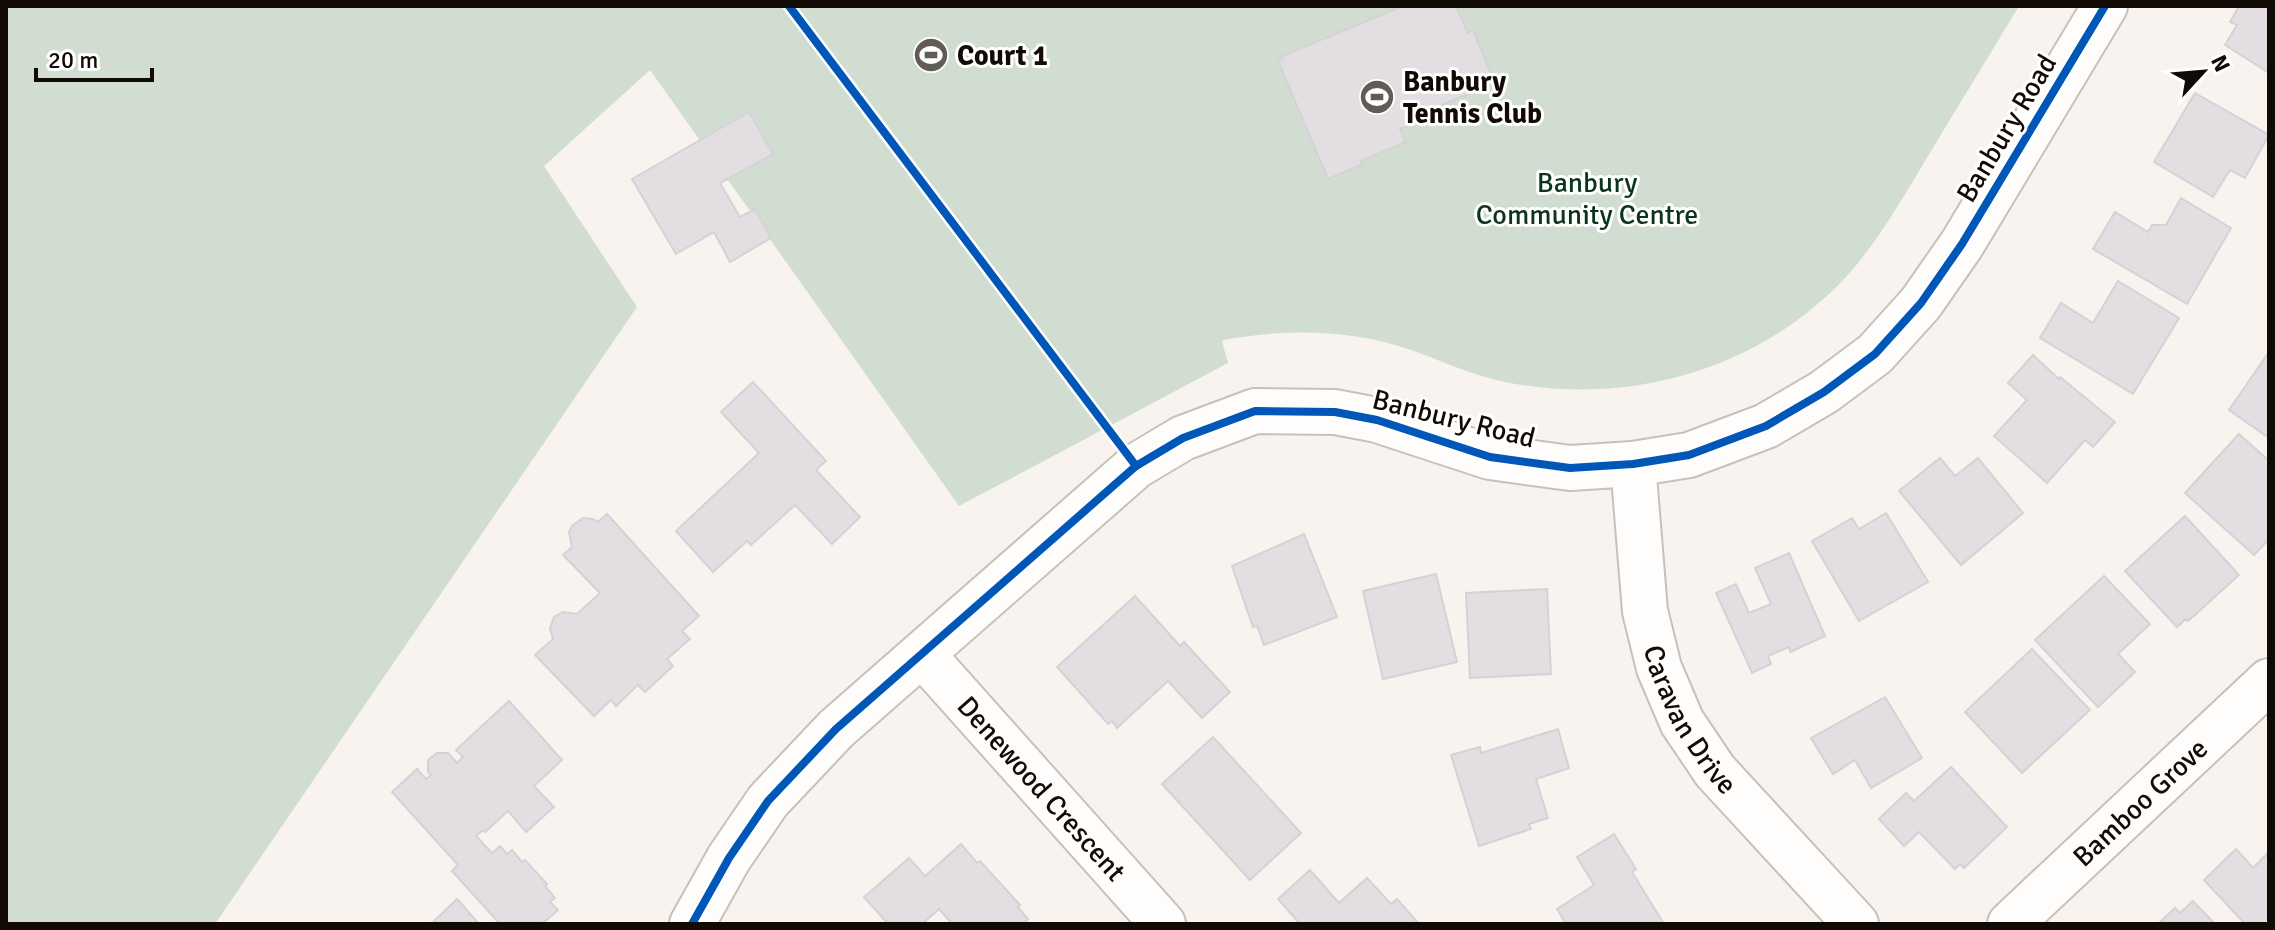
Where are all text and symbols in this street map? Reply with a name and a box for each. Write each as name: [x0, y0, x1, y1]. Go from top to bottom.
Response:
scale bar: [36, 32, 152, 82]
north arrow: [2163, 32, 2243, 112]
sports icon: Court 1: [912, 36, 950, 74]
place label: Court 1: [957, 39, 1048, 73]
text: 20 m: [48, 45, 98, 75]
street label: Banbury Road: [1949, 48, 2064, 209]
text: N: [2205, 51, 2236, 76]
place label: Banbury Tennis Club: [1403, 65, 1542, 131]
sports icon: Banbury Tennis Club: [1358, 78, 1396, 116]
park label: Banbury Community Centre: [1476, 166, 1698, 232]
street label: Banbury Road: [1369, 382, 1539, 456]
street label: Caravan Drive: [1636, 642, 1744, 802]
street label: Denewood Crescent: [950, 689, 1133, 889]
street label: Bamboo Grove: [2066, 732, 2215, 874]

